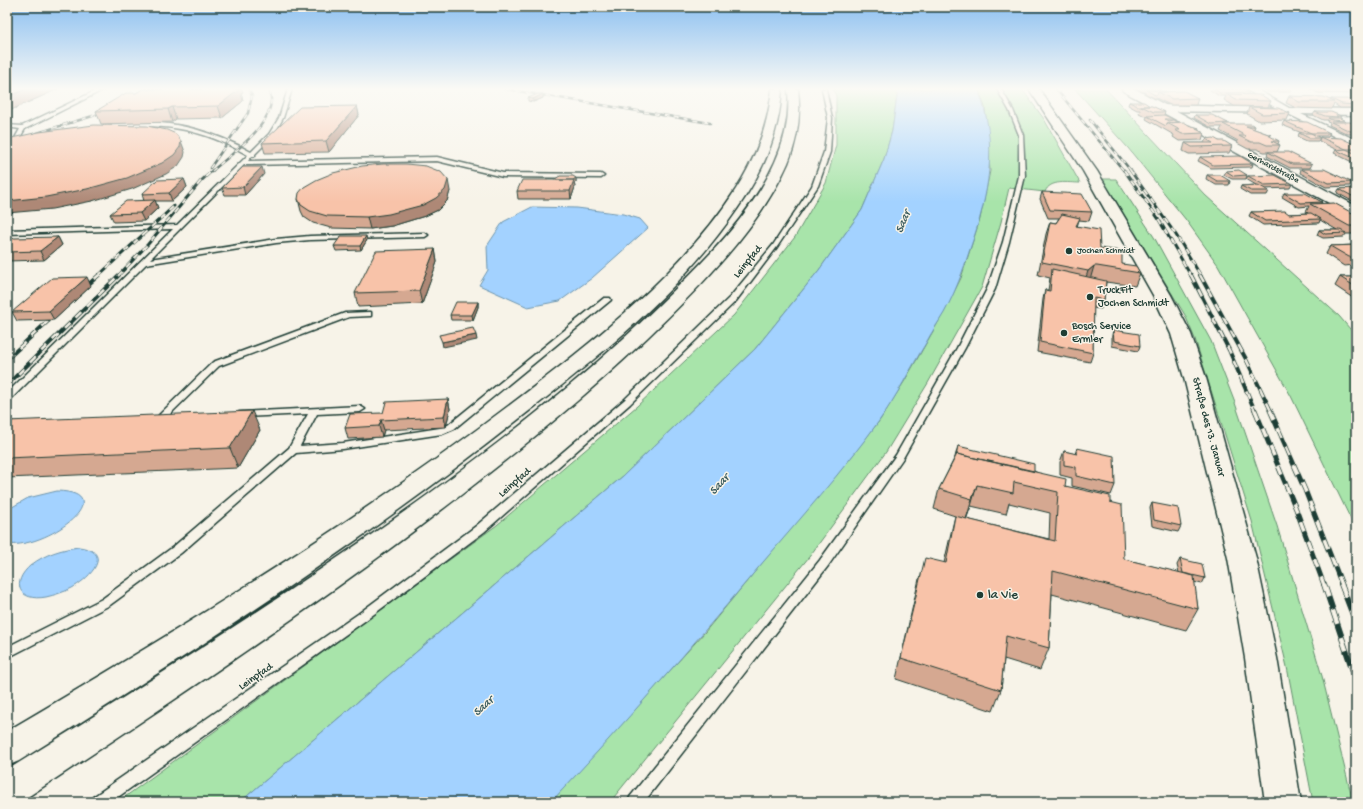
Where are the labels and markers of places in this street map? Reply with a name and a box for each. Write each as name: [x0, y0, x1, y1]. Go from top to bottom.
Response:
marker: Jochen Schmidt: [1064, 246, 1074, 256]
place label: Jochen Schmidt: [1077, 246, 1136, 257]
place label: TruckFit Jochen Schmidt: [1097, 285, 1170, 310]
marker: TruckFit Jochen Schmidt: [1085, 292, 1095, 302]
place label: Bosch Service Ermler: [1071, 321, 1131, 346]
marker: Bosch Service Ermler: [1059, 328, 1069, 338]
place label: la Vie: [988, 588, 1018, 603]
marker: la Vie: [975, 590, 985, 600]

